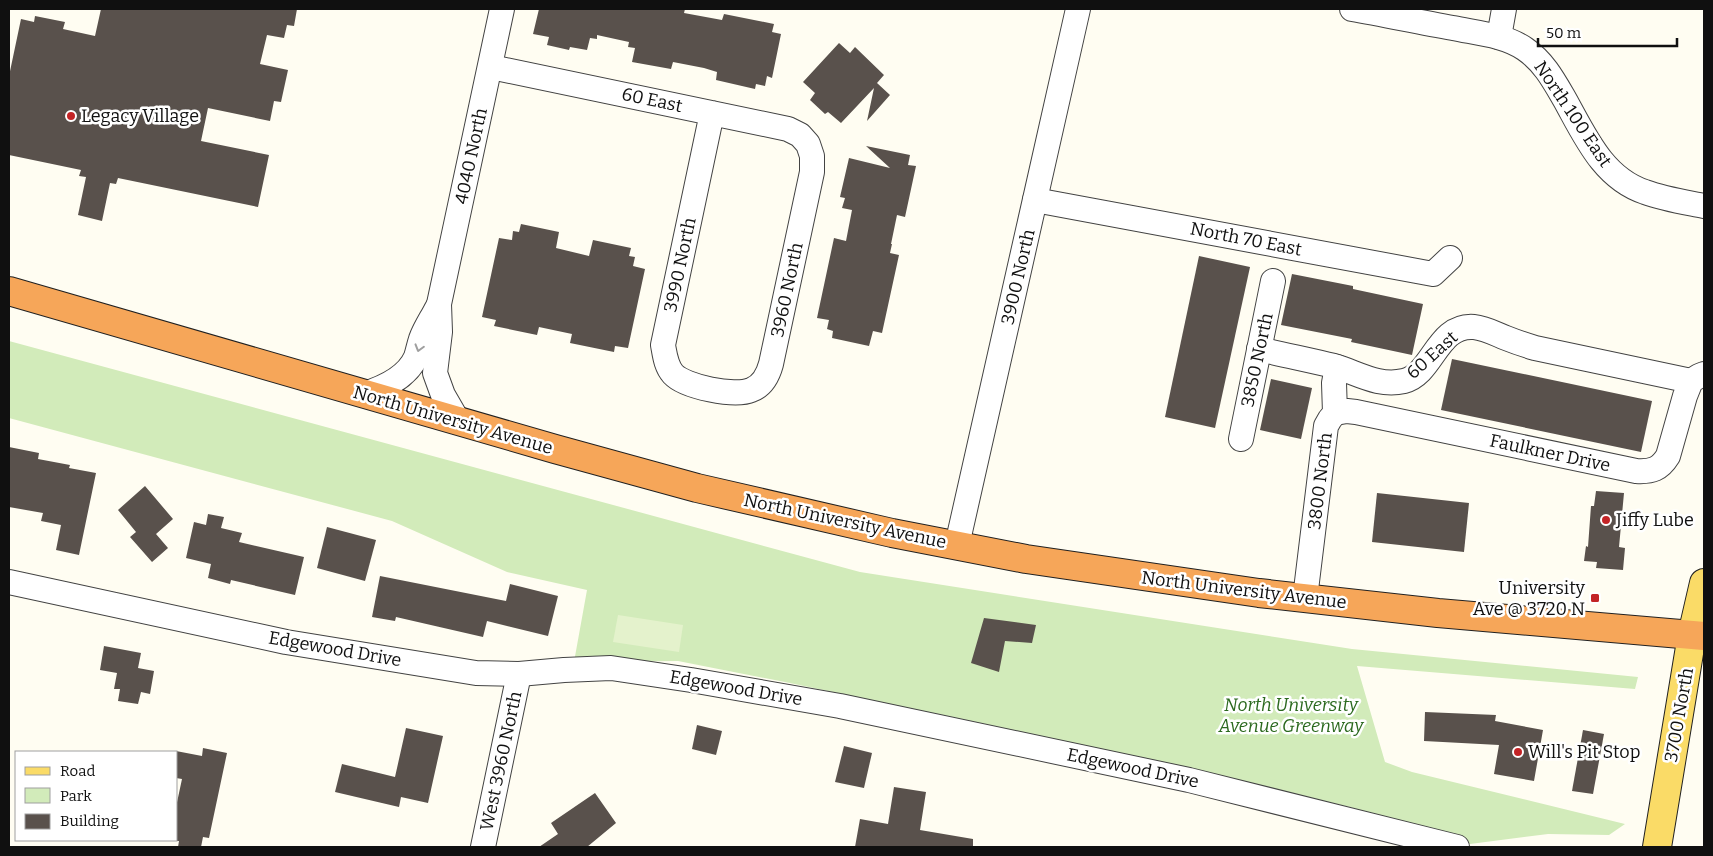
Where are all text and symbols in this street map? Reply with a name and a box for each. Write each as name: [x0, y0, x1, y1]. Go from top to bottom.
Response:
scale bar: [1538, 15, 1677, 47]
text: 50 m: [1546, 24, 1582, 42]
street label: North 100 East: [1529, 57, 1617, 172]
street label: 60 East: [620, 83, 685, 117]
place label: Legacy Village: [81, 105, 199, 127]
street label: 4040 North: [450, 106, 492, 206]
marker: Legacy Village: [65, 110, 77, 122]
street label: 3990 North: [659, 216, 701, 314]
street label: North 70 East: [1188, 217, 1304, 261]
street label: 3900 North: [996, 227, 1040, 327]
street label: 3960 North: [766, 241, 808, 339]
street label: 3850 North: [1236, 311, 1278, 409]
street label: 60 East: [1402, 326, 1463, 384]
one-way arrow: [414, 343, 424, 351]
street label: North University Avenue: [351, 381, 555, 459]
street label: Faulkner Drive: [1488, 429, 1612, 477]
street label: 3800 North: [1303, 431, 1337, 531]
street label: North University Avenue: [742, 489, 948, 553]
place label: Jiffy Lube: [1615, 509, 1694, 531]
marker: Jiffy Lube: [1600, 514, 1612, 526]
street label: North University Avenue: [1140, 566, 1348, 614]
place label: University Ave @ 3720 N: [1473, 577, 1585, 620]
marker: University Ave @ 3720 N: [1589, 592, 1601, 604]
street label: Edgewood Drive: [267, 627, 403, 671]
street label: Edgewood Drive: [668, 666, 804, 710]
street label: 3700 North: [1660, 666, 1698, 764]
street label: West 3960 North: [475, 689, 527, 833]
park label: North University Avenue Greenway: [1218, 694, 1364, 737]
place label: Will's Pit Stop: [1528, 741, 1640, 763]
street label: Edgewood Drive: [1065, 743, 1201, 793]
marker: Will's Pit Stop: [1512, 746, 1524, 758]
legend: [15, 751, 178, 841]
text: Road: [60, 762, 95, 780]
text: Park: [60, 787, 92, 805]
text: Building: [60, 812, 119, 830]

